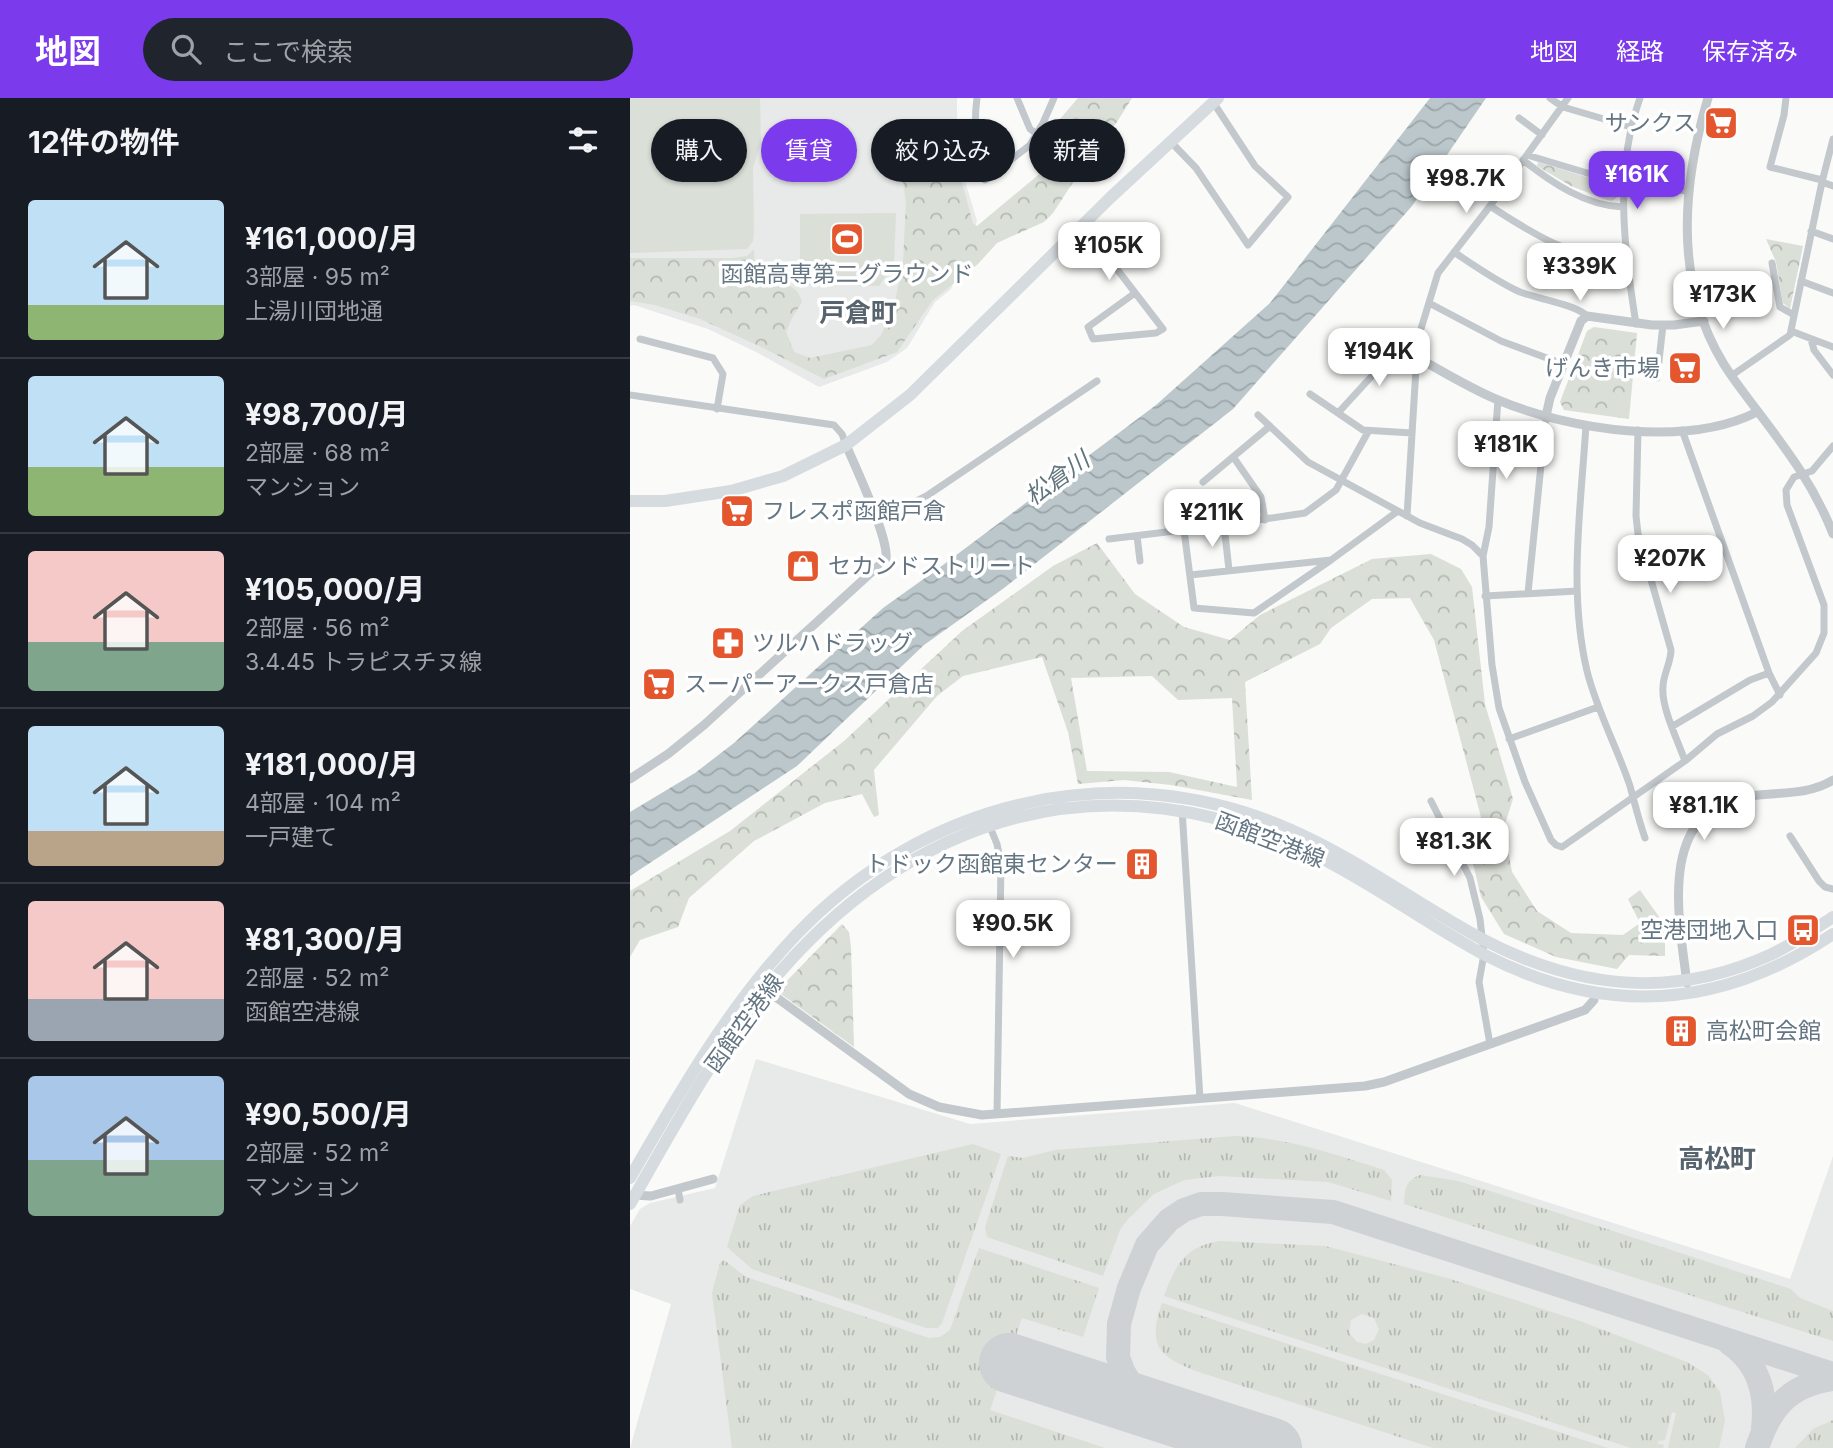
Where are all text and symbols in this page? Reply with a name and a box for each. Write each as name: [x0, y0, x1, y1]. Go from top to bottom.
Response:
search box: [143, 18, 633, 81]
icon: search: [167, 30, 205, 68]
text: 地図: [35, 31, 101, 71]
text: ここで検索: [223, 36, 353, 67]
text: 地図: [1530, 37, 1578, 66]
text: 経路: [1616, 37, 1664, 66]
text: 保存済み: [1702, 37, 1798, 66]
supermarket icon: サンクス: [1702, 104, 1740, 142]
place label: サンクス: [1605, 109, 1696, 137]
chip: 購入: [651, 119, 747, 182]
chip: 賃貸: [761, 119, 857, 182]
chip: 絞り込み: [871, 119, 1015, 182]
chip: 新着: [1029, 119, 1125, 182]
icon: filters: [564, 121, 602, 159]
text: 12件の物件: [28, 124, 180, 160]
pin: ¥161K: [1588, 152, 1686, 211]
pin: ¥98.7K: [1409, 156, 1523, 215]
text: ¥161K: [1605, 160, 1669, 188]
text: ¥98.7K: [1426, 164, 1506, 192]
text: ¥161,000/月: [245, 220, 419, 256]
sports icon: 函館高専第二グラウンド: [828, 220, 866, 258]
pin: ¥105K: [1060, 222, 1158, 282]
icon: home: [84, 228, 168, 312]
text: ¥105K: [1074, 231, 1144, 259]
pin: ¥339K: [1531, 244, 1629, 303]
text: ¥339K: [1543, 252, 1617, 280]
place label: 函館高専第二グラウンド: [721, 260, 974, 288]
text: 3部屋 · 95 m²: [245, 263, 390, 291]
pin: ¥173K: [1674, 272, 1772, 331]
text: ¥173K: [1689, 280, 1757, 308]
text: 上湯川団地通: [245, 297, 383, 325]
district label: 戸倉町: [819, 297, 897, 328]
pin: ¥194K: [1330, 328, 1428, 388]
text: ¥194K: [1344, 337, 1414, 365]
supermarket icon: げんき市場: [1666, 349, 1704, 387]
place label: げんき市場: [1545, 354, 1660, 382]
text: ¥98,700/月: [245, 396, 409, 432]
icon: home: [84, 404, 168, 488]
pin: ¥181K: [1457, 422, 1555, 481]
text: ¥181K: [1474, 430, 1538, 458]
text: 2部屋 · 68 m²: [245, 439, 390, 467]
water label: 松倉川: [1019, 443, 1097, 511]
text: マンション: [245, 473, 360, 501]
pin: ¥211K: [1163, 490, 1261, 549]
supermarket icon: フレスポ函館戸倉: [718, 492, 756, 530]
place label: フレスポ函館戸倉: [762, 497, 946, 525]
text: ¥211K: [1180, 498, 1244, 526]
pin: ¥207K: [1621, 536, 1719, 595]
text: ¥207K: [1634, 544, 1706, 572]
shop icon: セカンドストリート: [784, 547, 822, 585]
place label: セカンドストリート: [828, 552, 1035, 580]
text: ¥105,000/月: [245, 571, 425, 607]
icon: home: [84, 579, 168, 663]
text: 2部屋 · 56 m²: [245, 614, 390, 642]
pharmacy icon: ツルハドラッグ: [709, 624, 747, 662]
place label: ツルハドラッグ: [752, 629, 913, 657]
text: 3.4.45 トラピスチヌ線: [245, 648, 482, 676]
supermarket icon: スーパーアークス戸倉店: [640, 665, 678, 703]
place label: スーパーアークス戸倉店: [684, 670, 934, 698]
text: ¥181,000/月: [245, 746, 419, 782]
icon: home: [84, 754, 168, 838]
pin: ¥81.1K: [1647, 782, 1761, 842]
text: 4部屋 · 104 m²: [245, 789, 401, 817]
text: ¥81.1K: [1669, 791, 1739, 819]
street label: 函館空港線: [1211, 806, 1329, 874]
pin: ¥81.3K: [1397, 818, 1511, 878]
text: 一戸建て: [245, 823, 337, 851]
text: ¥81.3K: [1416, 827, 1492, 855]
building icon: トドック函館東センター: [1123, 845, 1161, 883]
place label: トドック函館東センター: [865, 850, 1118, 878]
pin: ¥90.5K: [956, 900, 1070, 960]
text: ¥90.5K: [972, 909, 1054, 937]
bus stop icon: 空港団地入口: [1784, 911, 1822, 949]
place label: 空港団地入口: [1640, 916, 1778, 944]
text: ¥81,300/月: [245, 921, 405, 957]
icon: home: [84, 929, 168, 1013]
text: 2部屋 · 52 m²: [245, 964, 389, 992]
street label: 函館空港線: [699, 968, 789, 1078]
text: 函館空港線: [245, 998, 360, 1026]
building icon: 高松町会館: [1662, 1012, 1700, 1050]
place label: 高松町会館: [1706, 1017, 1821, 1045]
text: ¥90,500/月: [245, 1096, 412, 1132]
icon: home: [84, 1104, 168, 1188]
text: 2部屋 · 52 m²: [245, 1139, 389, 1167]
district label: 高松町: [1678, 1143, 1756, 1174]
text: マンション: [245, 1173, 360, 1201]

